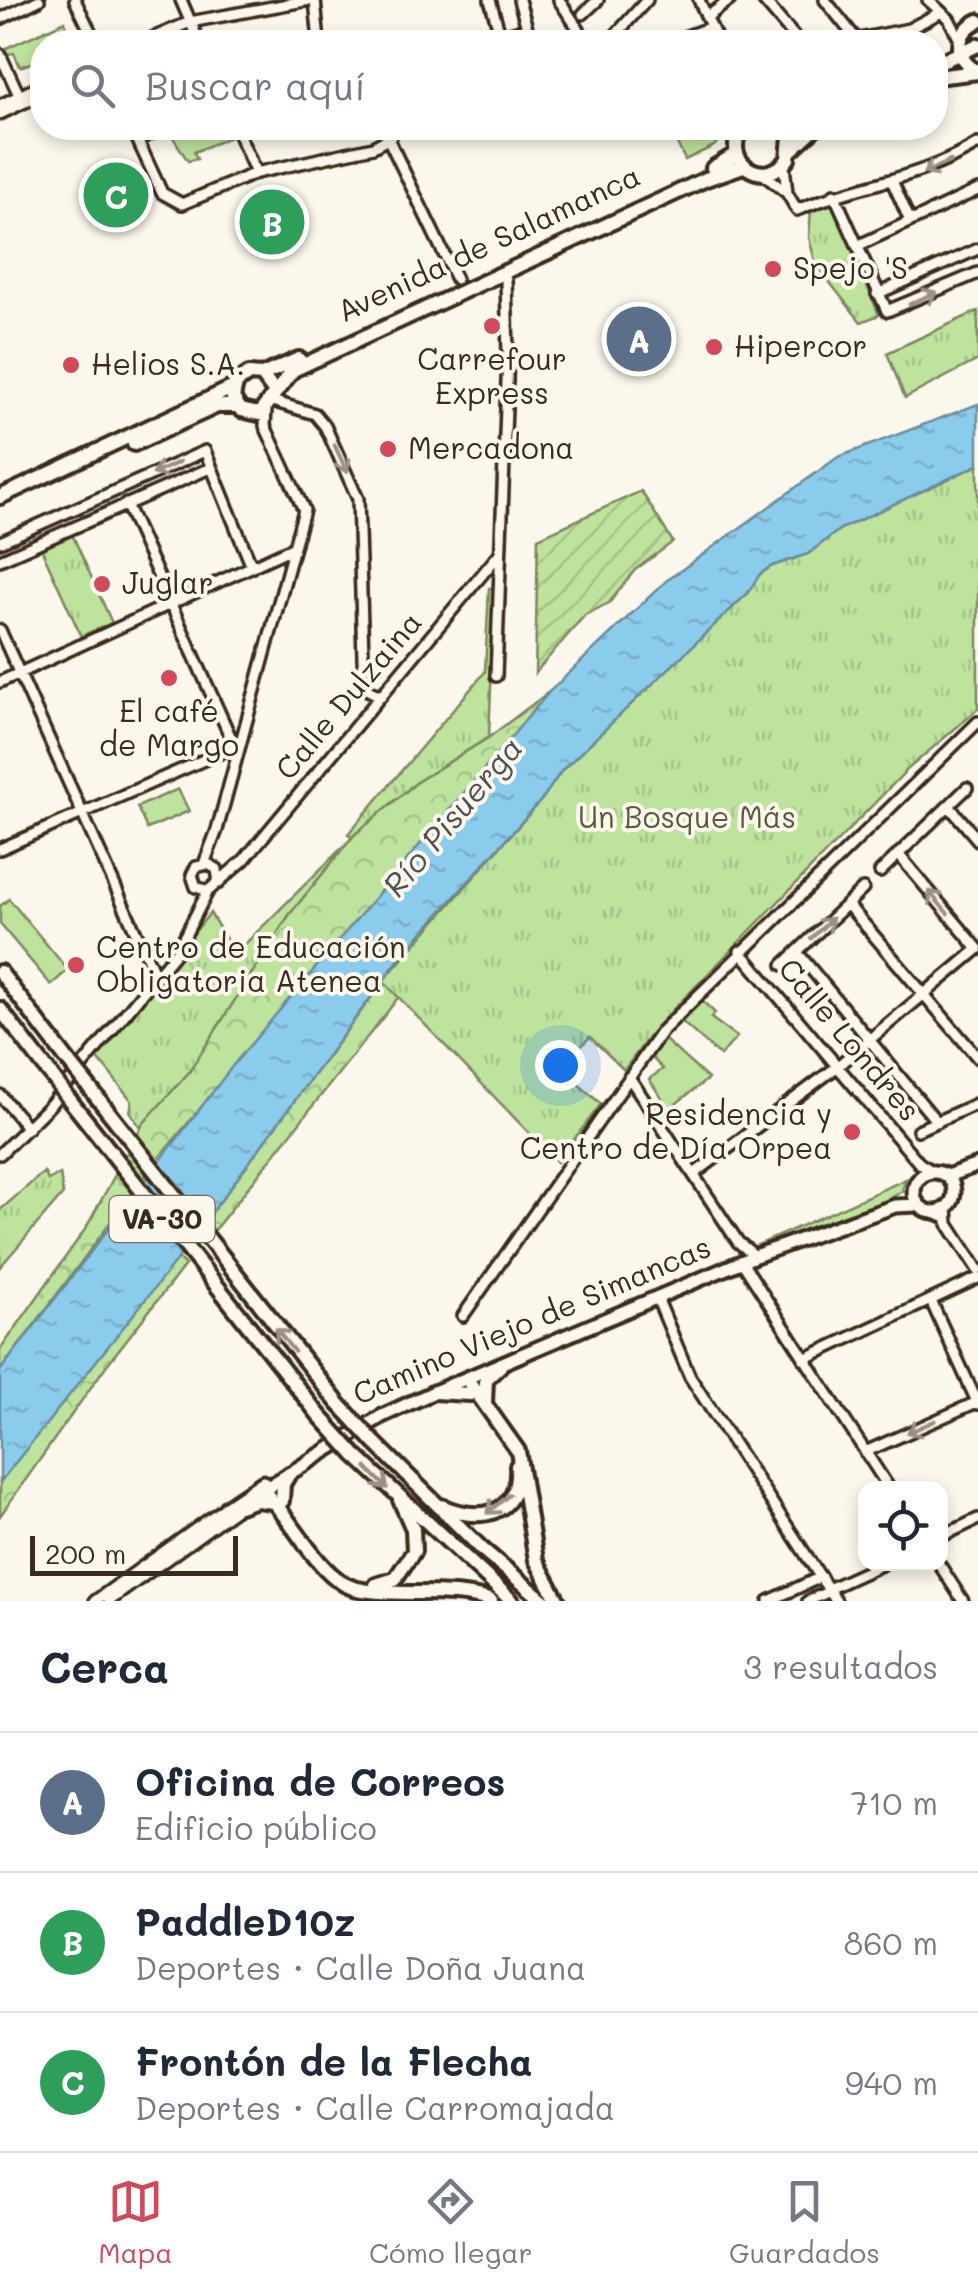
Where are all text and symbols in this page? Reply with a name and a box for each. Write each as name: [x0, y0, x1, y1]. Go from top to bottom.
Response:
search box: [30, 30, 948, 140]
icon: search: [65, 58, 120, 113]
text: Buscar aquí: [145, 60, 366, 110]
street label: Avenida de Salamanca: [330, 154, 646, 330]
pin: C: [84, 158, 148, 232]
one-way arrow: [923, 158, 953, 177]
pin: B: [240, 184, 304, 260]
place label: Spejo 'S: [793, 247, 908, 287]
marker: Spejo 'S: [762, 258, 784, 280]
one-way arrow: [907, 288, 937, 307]
pin: A: [606, 302, 672, 376]
marker: Carrefour Express: [481, 315, 503, 337]
place label: Hipercor: [734, 325, 867, 365]
marker: Hipercor: [703, 336, 725, 358]
place label: Carrefour Express: [417, 338, 567, 412]
place label: Helios S.A.: [91, 343, 245, 383]
marker: Helios S.A.: [60, 354, 82, 376]
place label: Mercadona: [408, 427, 574, 467]
marker: Mercadona: [377, 438, 399, 460]
one-way arrow: [332, 443, 351, 473]
one-way arrow: [151, 460, 182, 478]
place label: Juglar: [122, 562, 214, 602]
marker: Juglar: [91, 573, 113, 595]
street label: Calle Dulzaina: [265, 602, 430, 787]
marker: El café de Margo: [158, 667, 180, 689]
place label: El café de Margo: [99, 690, 239, 764]
water label: Río Pisuerga: [372, 727, 531, 904]
park label: Un Bosque Más: [578, 796, 796, 836]
one-way arrow: [927, 889, 949, 915]
one-way arrow: [809, 917, 834, 940]
place label: Centro de Educación Obligatoria Atenea: [96, 926, 406, 1000]
street label: Calle Londres: [771, 949, 930, 1128]
marker: Centro de Educación Obligatoria Atenea: [65, 954, 87, 976]
your location: [535, 1040, 586, 1091]
place label: Residencia y Centro de Día Orpea: [520, 1093, 832, 1167]
marker: Residencia y Centro de Día Orpea: [841, 1121, 863, 1143]
road number: VA-30: [110, 1196, 214, 1242]
street label: Camino Viejo de Simancas: [346, 1226, 716, 1413]
one-way arrow: [275, 1327, 296, 1354]
one-way arrow: [906, 1419, 937, 1437]
one-way arrow: [365, 1465, 389, 1489]
map controls: [858, 1481, 948, 1571]
button: locate: [858, 1481, 948, 1571]
one-way arrow: [486, 1493, 512, 1515]
scale bar: [30, 1531, 238, 1576]
text: 200 m: [45, 1535, 126, 1571]
text: Cerca: [40, 1639, 169, 1694]
text: 3 resultados: [743, 1645, 938, 1687]
text: Oficina de Correos: [135, 1756, 505, 1806]
text: A: [61, 1781, 84, 1823]
text: 710 m: [850, 1781, 938, 1823]
text: Edificio público: [135, 1806, 377, 1848]
text: PaddleD10z: [135, 1896, 355, 1946]
text: B: [62, 1921, 83, 1963]
text: 860 m: [844, 1921, 938, 1963]
text: Deportes · Calle Doña Juana: [135, 1946, 586, 1988]
text: Frontón de la Flecha: [135, 2036, 533, 2086]
text: C: [61, 2061, 84, 2103]
text: 940 m: [845, 2061, 938, 2103]
text: Deportes · Calle Carromajada: [135, 2086, 615, 2128]
tab: Mapa: [98, 2174, 173, 2270]
tab: Cómo llegar: [369, 2174, 533, 2270]
tab: Guardados: [729, 2174, 880, 2270]

